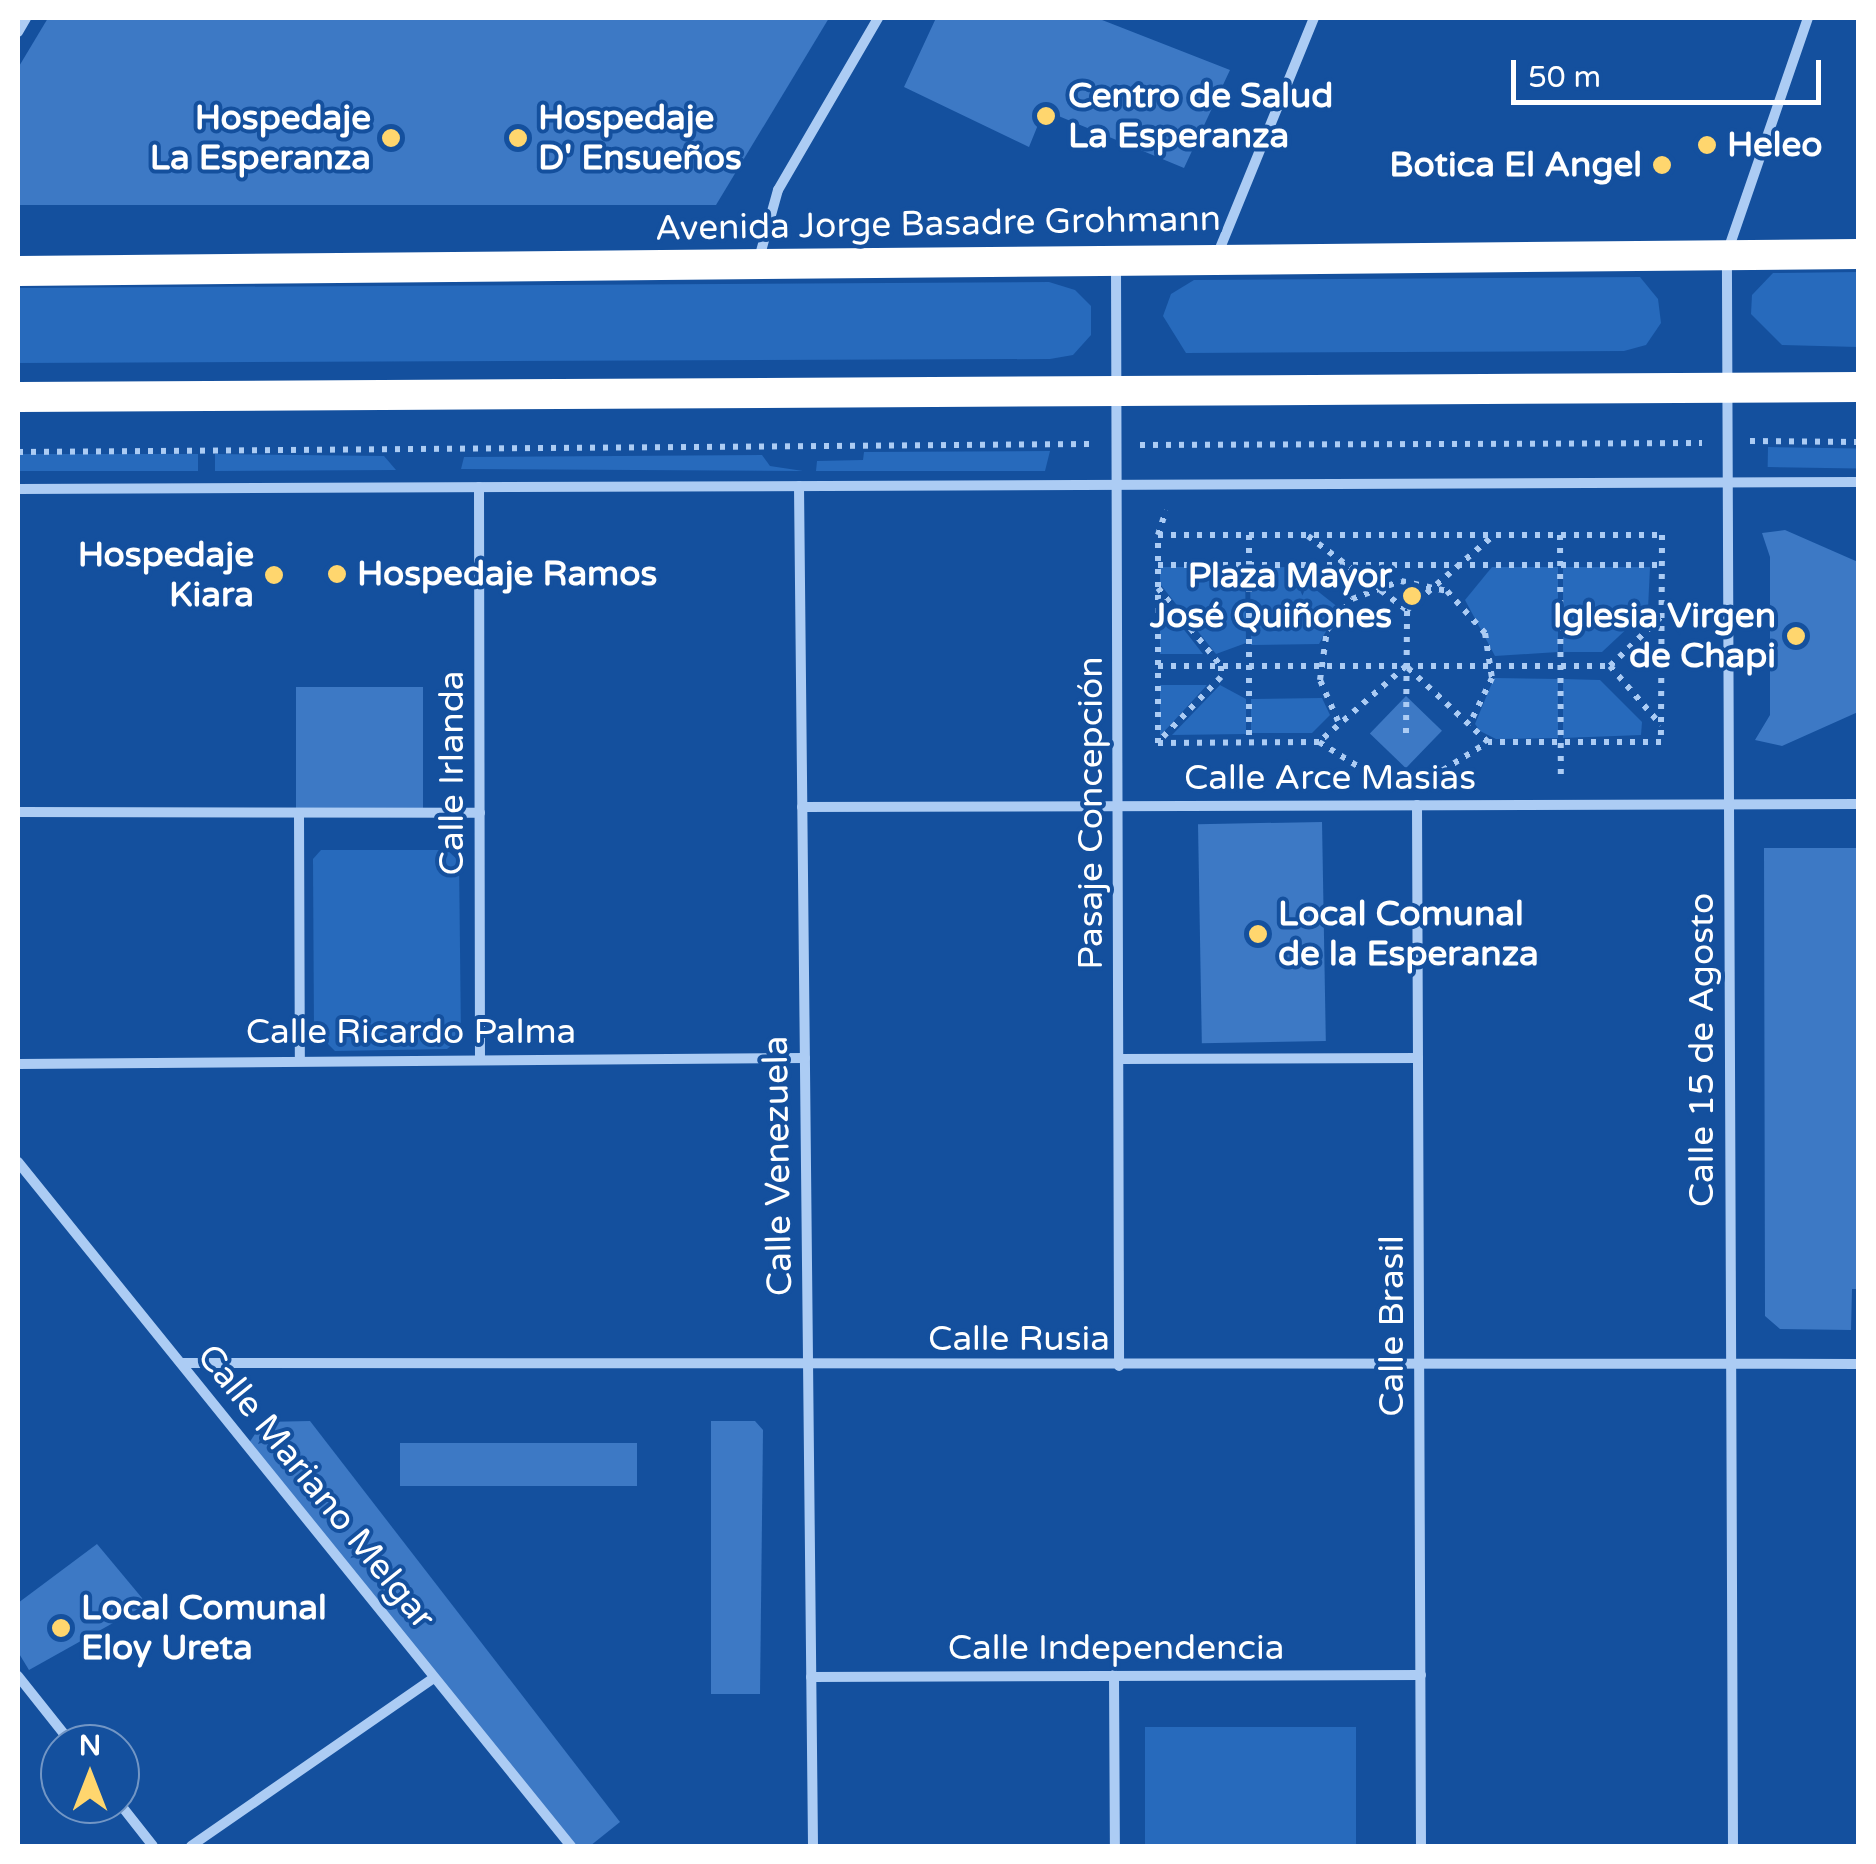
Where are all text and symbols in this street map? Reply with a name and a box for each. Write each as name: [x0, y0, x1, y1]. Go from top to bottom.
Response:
scale bar: [1516, 40, 1826, 102]
text: 50 m: [1528, 59, 1601, 96]
place label: Centro de Salud La Esperanza: [1068, 75, 1333, 157]
place label: Hospedaje La Esperanza: [150, 97, 371, 179]
place label: Hospedaje D' Ensueños: [538, 97, 742, 179]
marker: Centro de Salud La Esperanza: [1033, 103, 1059, 129]
place label: Heleo: [1727, 124, 1823, 166]
marker: Hospedaje La Esperanza: [380, 127, 402, 149]
marker: Hospedaje D' Ensueños: [507, 127, 529, 149]
marker: Heleo: [1696, 134, 1718, 156]
place label: Botica El Angel: [1389, 144, 1642, 186]
marker: Botica El Angel: [1651, 154, 1673, 176]
street label: Avenida Jorge Basadre Grohmann: [655, 198, 1221, 250]
place label: Hospedaje Kiara: [78, 534, 254, 616]
place label: Hospedaje Ramos: [357, 553, 657, 595]
place label: Plaza Mayor José Quiñones: [1150, 555, 1392, 637]
marker: Hospedaje Ramos: [326, 563, 348, 585]
marker: Hospedaje Kiara: [263, 564, 285, 586]
marker: Plaza Mayor José Quiñones: [1401, 585, 1423, 607]
place label: Iglesia Virgen de Chapi: [1553, 595, 1776, 677]
marker: Iglesia Virgen de Chapi: [1785, 625, 1807, 647]
street label: Pasaje Concepción: [1070, 656, 1112, 970]
street label: Calle Irlanda: [431, 671, 473, 875]
street label: Calle Arce Masias: [1184, 757, 1476, 799]
place label: Local Comunal de la Esperanza: [1278, 893, 1539, 975]
street label: Calle 15 de Agosto: [1681, 893, 1723, 1207]
marker: Local Comunal de la Esperanza: [1247, 923, 1269, 945]
street label: Calle Ricardo Palma: [246, 1011, 576, 1053]
street label: Calle Venezuela: [755, 1035, 801, 1297]
street label: Calle Brasil: [1371, 1235, 1413, 1417]
street label: Calle Rusia: [928, 1318, 1110, 1360]
street label: Calle Mariano Melgar: [188, 1336, 444, 1638]
place label: Local Comunal Eloy Ureta: [81, 1587, 327, 1669]
marker: Local Comunal Eloy Ureta: [50, 1617, 72, 1639]
street label: Calle Independencia: [948, 1627, 1284, 1669]
north arrow: [40, 1724, 140, 1824]
text: N: [79, 1729, 101, 1763]

